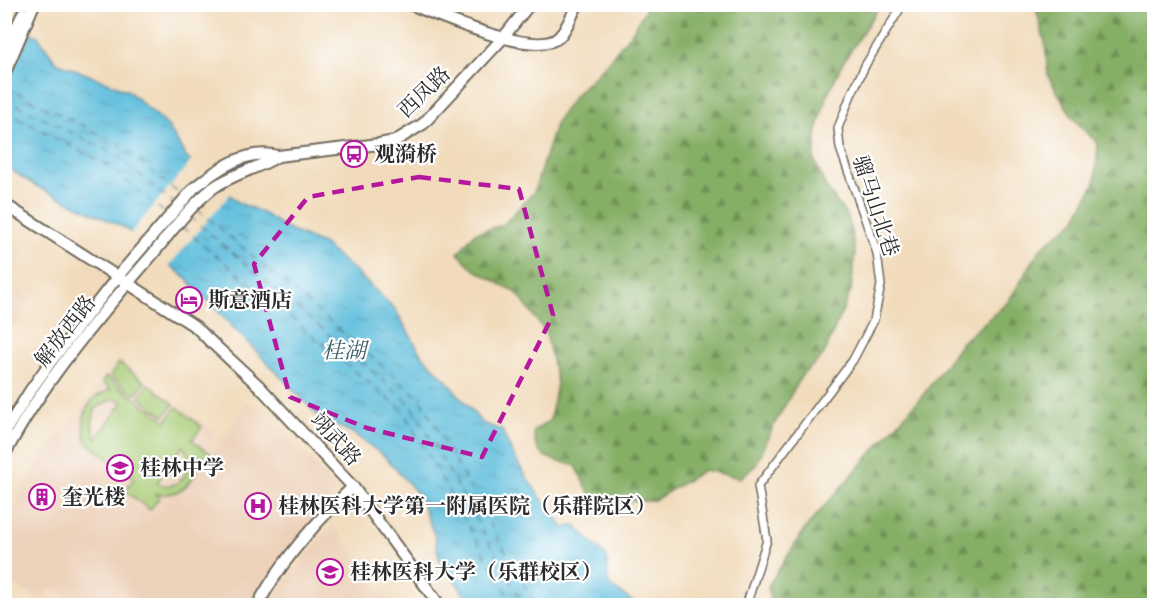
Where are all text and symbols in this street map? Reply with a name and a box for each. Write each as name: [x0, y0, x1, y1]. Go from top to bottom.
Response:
street label: 西凤路: [392, 61, 456, 124]
bus stop icon: 观漪桥: [339, 139, 369, 169]
place label: 观漪桥: [374, 141, 437, 168]
street label: 骝马山北巷: [846, 152, 905, 260]
hotel icon: 斯意酒店: [174, 285, 204, 315]
place label: 斯意酒店: [208, 287, 292, 314]
street label: 解放西路: [29, 290, 102, 373]
water label: 桂湖: [322, 337, 370, 365]
street label: 翊武路: [305, 407, 367, 472]
school or university icon: 桂林中学: [105, 453, 135, 483]
place label: 桂林中学: [140, 455, 224, 482]
building icon: 奎光楼: [27, 482, 57, 512]
place label: 奎光楼: [62, 484, 125, 511]
hospital icon: 桂林医科大学第一附属医院（乐群院区）: [243, 491, 273, 521]
place label: 桂林医科大学第一附属医院（乐群院区）: [278, 493, 656, 520]
school or university icon: 桂林医科大学（乐群校区）: [315, 557, 345, 587]
place label: 桂林医科大学（乐群校区）: [350, 559, 602, 586]

